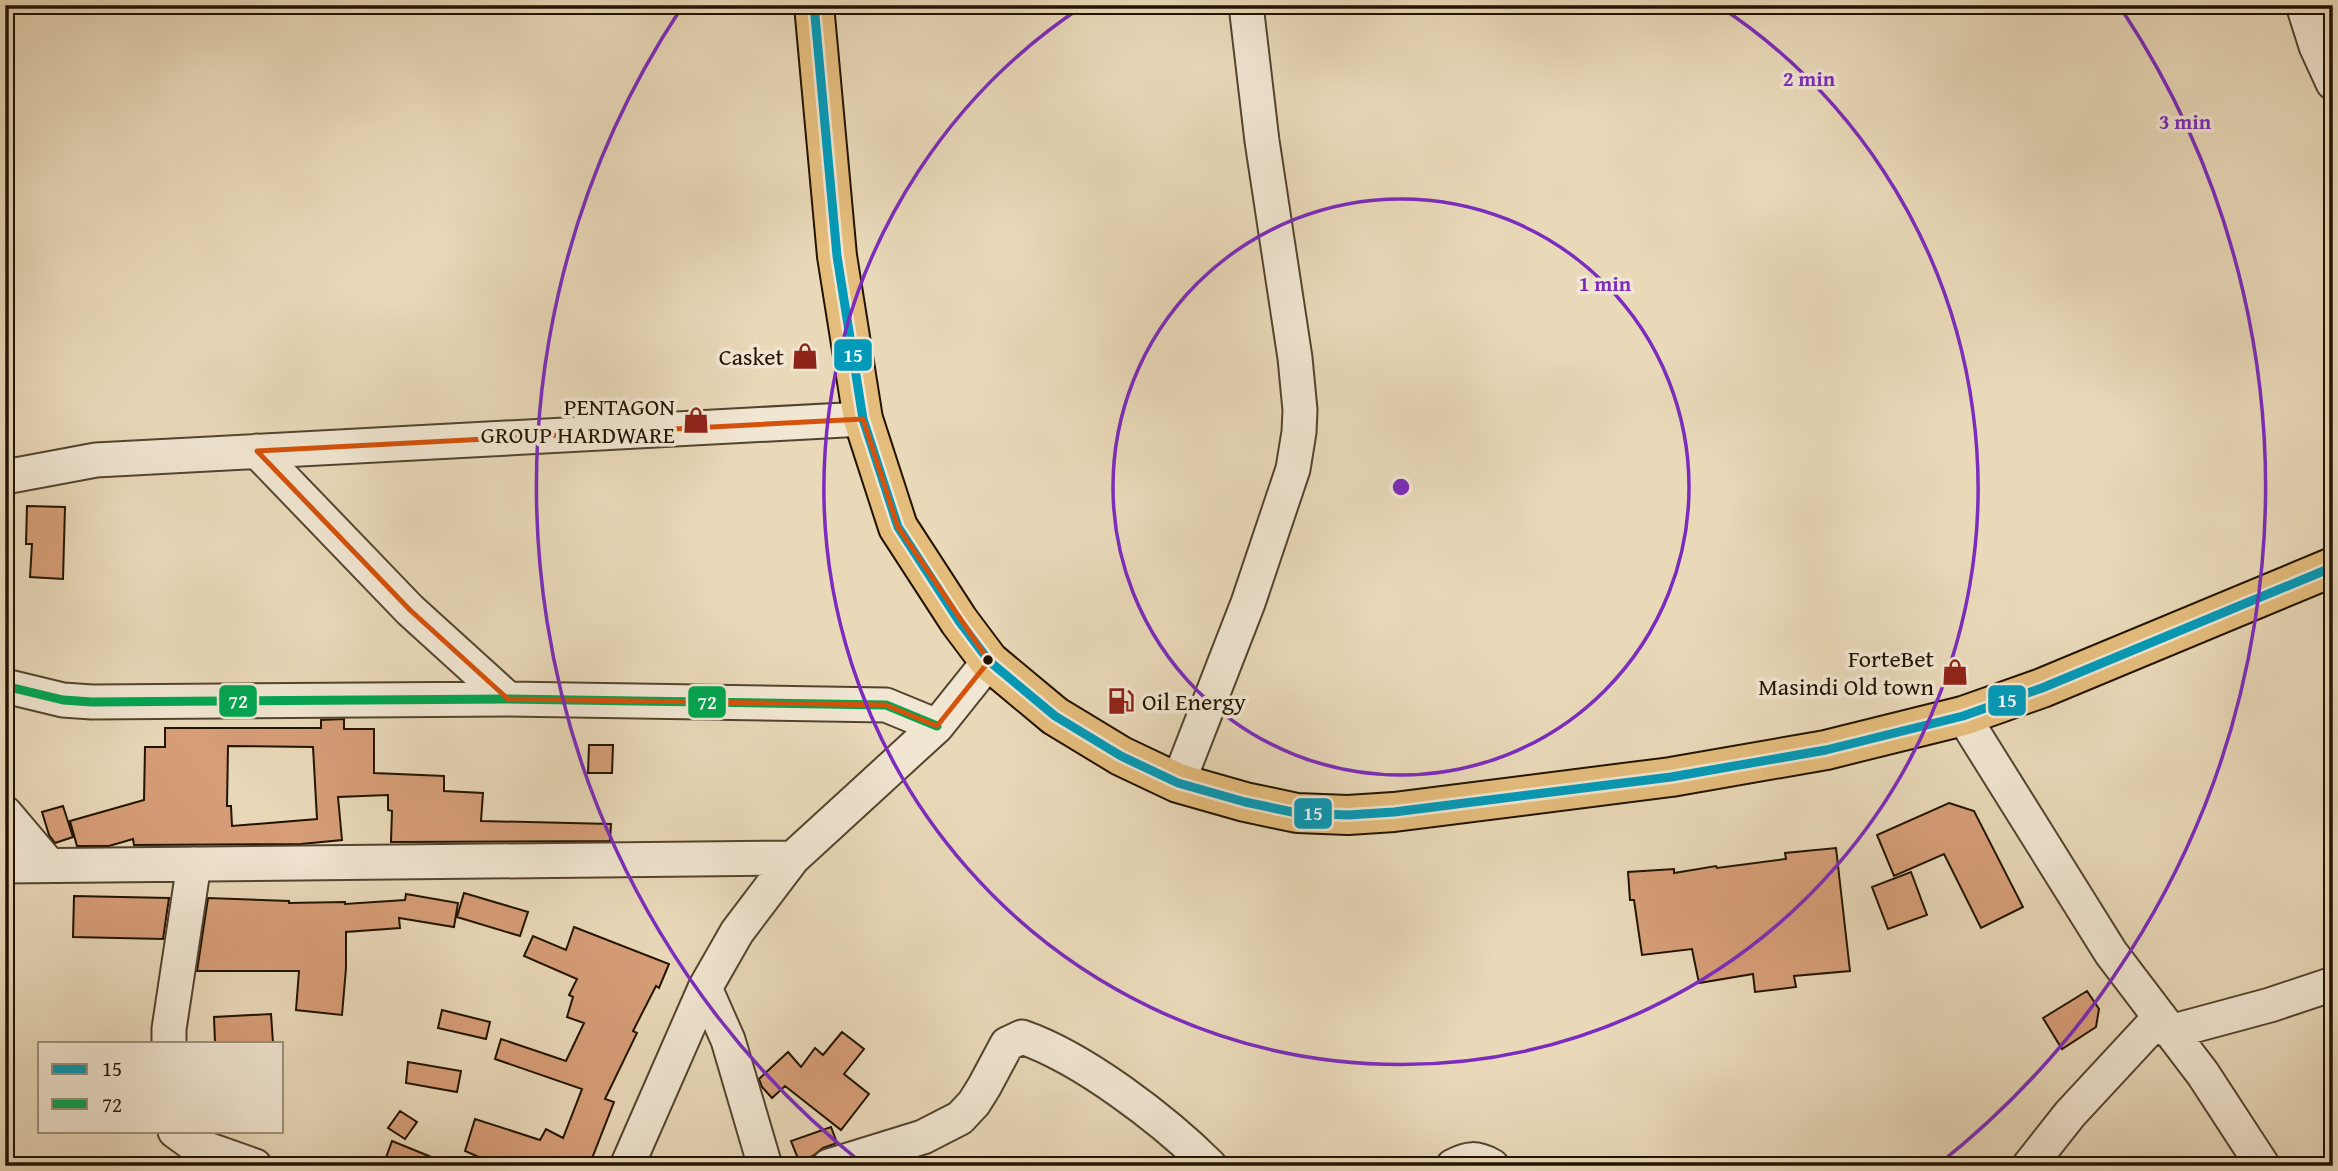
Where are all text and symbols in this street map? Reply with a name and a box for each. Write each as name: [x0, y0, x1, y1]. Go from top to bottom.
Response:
text: 2 min: [1783, 63, 1836, 94]
text: 3 min: [2159, 106, 2212, 137]
text: 1 min: [1579, 268, 1632, 299]
line badge: 15: [833, 338, 873, 372]
place label: Casket: [719, 339, 785, 374]
shop icon: Casket: [790, 341, 820, 371]
text: 15: [843, 341, 863, 369]
place label: PENTAGON GROUP HARDWARE: [481, 389, 675, 452]
shop icon: PENTAGON GROUP HARDWARE: [681, 405, 711, 435]
centre of rings: [1389, 475, 1413, 499]
place label: ForteBet Masindi Old town: [1758, 641, 1935, 704]
unlabelled marker: [981, 653, 995, 667]
shop icon: ForteBet Masindi Old town: [1940, 657, 1970, 687]
line badge: 72: [218, 684, 258, 718]
place label: Oil Energy: [1142, 684, 1246, 719]
line badge: 15: [1987, 684, 2027, 717]
line badge: 72: [687, 685, 727, 719]
fuel station icon: Oil Energy: [1106, 686, 1136, 716]
text: 15: [1997, 686, 2017, 714]
text: 72: [228, 687, 248, 715]
text: 72: [697, 688, 717, 716]
line badge: 15: [1293, 797, 1333, 830]
text: 15: [1303, 799, 1323, 827]
legend: [38, 1042, 284, 1132]
text: 15: [102, 1053, 122, 1084]
text: 72: [102, 1089, 122, 1120]

